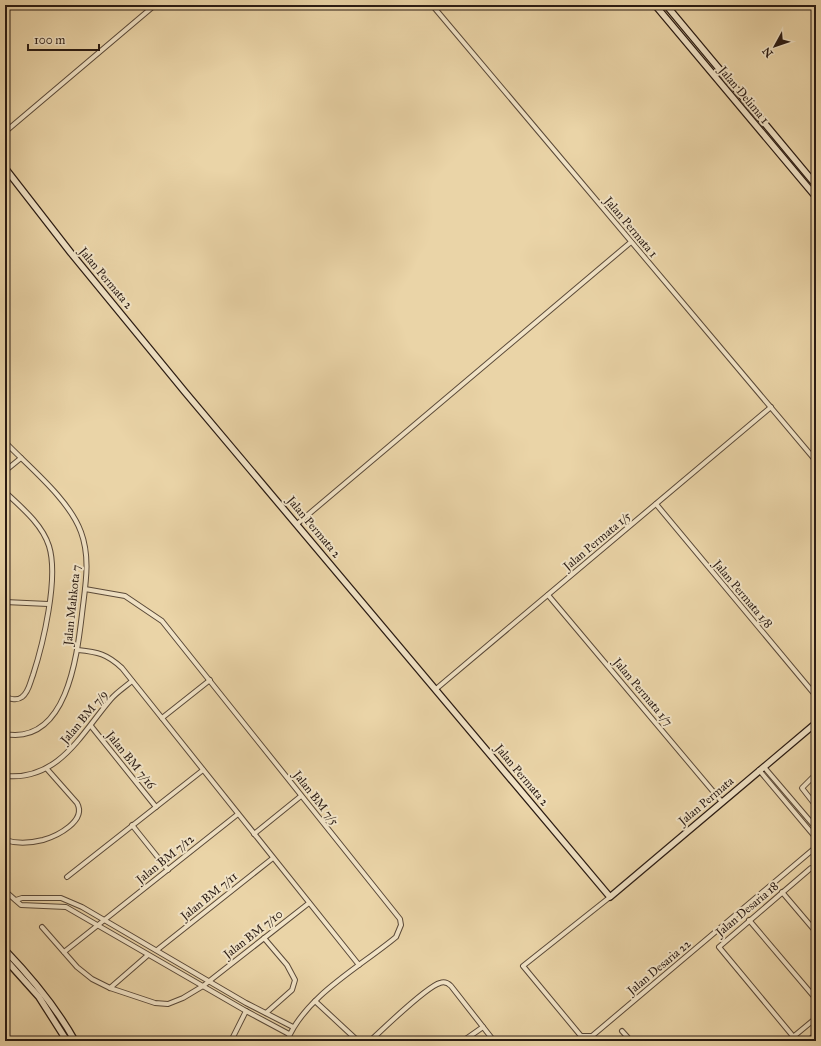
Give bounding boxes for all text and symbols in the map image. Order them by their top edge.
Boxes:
scale bar [28,26,99,52]
north arrow [755,26,795,66]
text: 100 m [34,33,65,47]
text: N [759,44,776,60]
street label: Jalan Delima 1 [714,62,772,127]
street label: Jalan Permata 1 [600,192,661,261]
street label: Jalan Permata 2 [74,243,136,312]
street label: Jalan Permata 2 [282,492,344,561]
street label: Jalan Permata 1/5 [559,508,635,575]
street label: Jalan Permata 1/8 [708,556,776,632]
street label: Jalan Mahkota 7 [61,564,84,648]
street label: Jalan Permata 1/7 [608,654,676,730]
street label: Jalan BM 7/9 [56,687,111,749]
street label: Jalan BM 7/16 [101,727,159,793]
street label: Jalan Permata 2 [490,740,552,809]
street label: Jalan BM 7/5 [288,767,342,829]
street label: Jalan Permata [674,773,738,830]
street label: Jalan BM 7/12 [132,831,197,889]
street label: Jalan BM 7/11 [176,869,241,925]
street label: Jalan Desaria 18 [711,879,782,941]
street label: Jalan BM 7/10 [219,907,286,963]
street label: Jalan Desaria 22 [623,936,694,1000]

